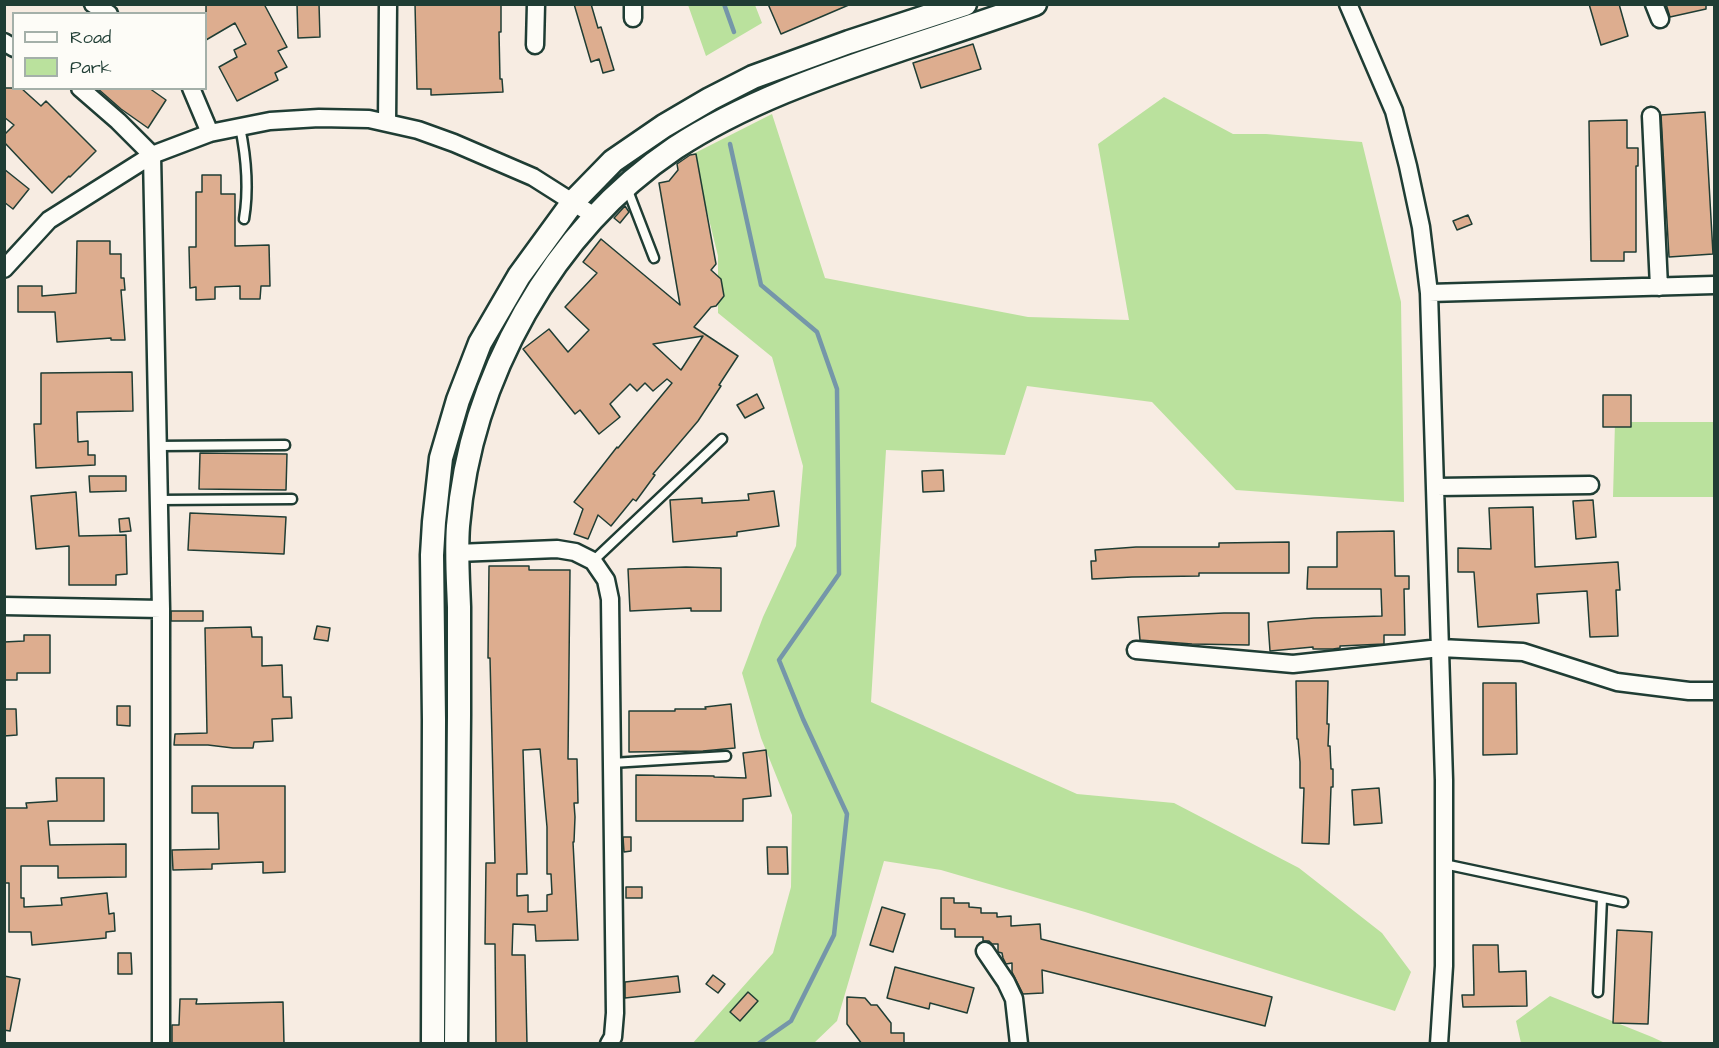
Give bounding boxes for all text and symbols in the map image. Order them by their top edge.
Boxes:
legend [12,12,207,90]
text: Road [70,25,111,50]
text: Park [70,55,112,80]

